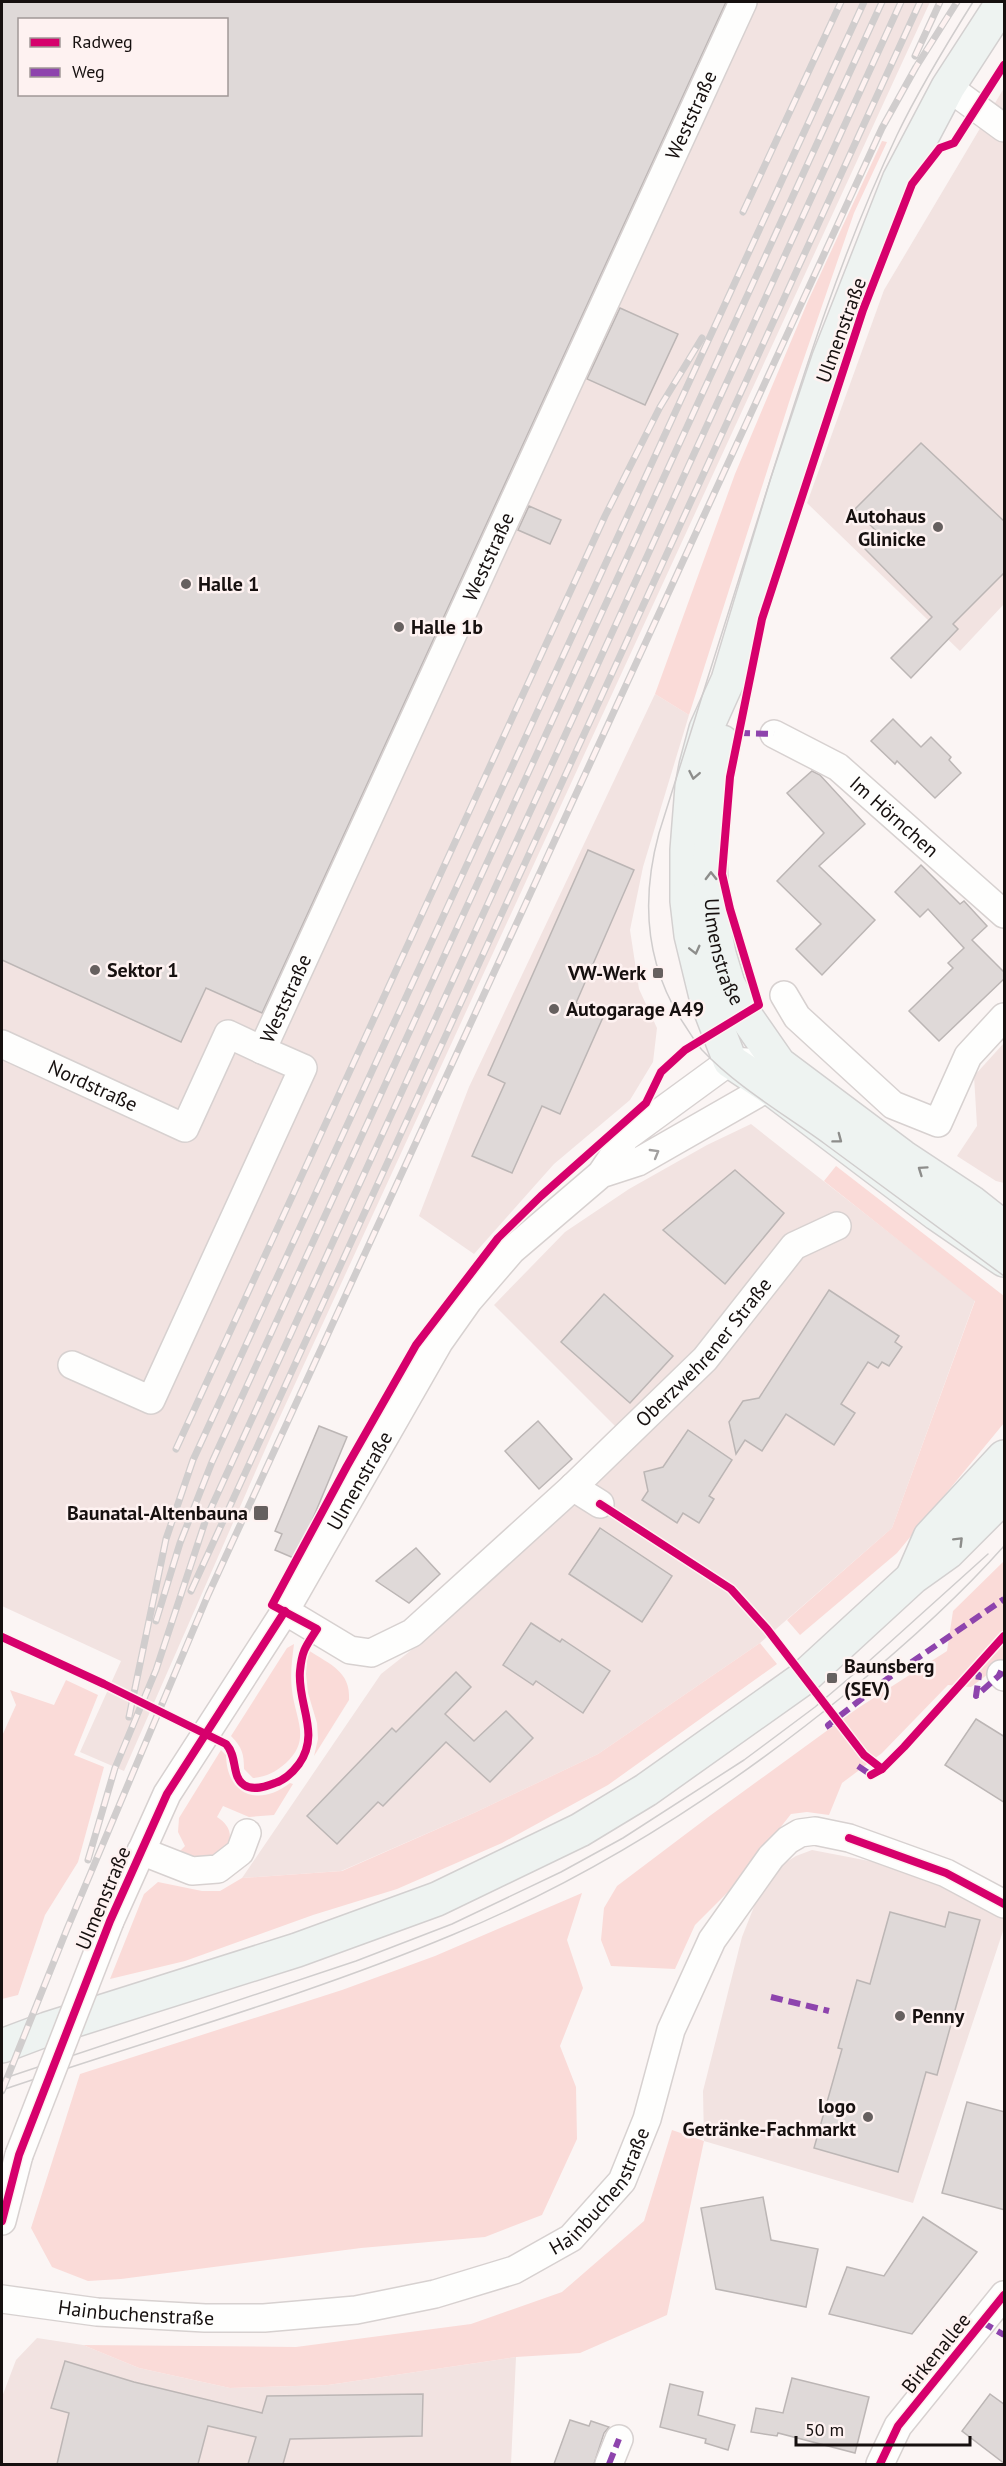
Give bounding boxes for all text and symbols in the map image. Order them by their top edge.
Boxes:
legend [18,18,228,96]
text: Radweg [72,30,133,53]
text: Weg [72,60,105,83]
street label: Weststraße [659,66,723,164]
street label: Ulmenstraße [810,274,872,386]
place label: Autohaus Glinicke [846,503,926,552]
street label: Weststraße [457,508,520,605]
marker: Autohaus Glinicke [931,520,945,534]
place label: Halle 1 [198,571,259,597]
marker: Halle 1 [179,577,193,591]
place label: Halle 1b [411,614,483,640]
marker: Halle 1b [392,620,406,634]
one-way arrow [688,769,701,779]
street label: Im Hörnchen [844,770,944,863]
one-way arrow [704,871,717,880]
street label: Ulmenstraße [699,897,750,1010]
one-way arrow [687,945,700,955]
street label: Weststraße [254,950,317,1047]
place label: Sektor 1 [107,957,179,983]
place label: VW-Werk [567,960,646,986]
marker: Sektor 1 [88,963,102,977]
marker: VW-Werk [651,966,665,980]
place label: Autogarage A49 [566,996,704,1022]
marker: Autogarage A49 [547,1002,561,1016]
street label: Nordstraße [44,1054,142,1118]
one-way arrow [832,1132,843,1143]
one-way arrow [649,1148,659,1160]
one-way arrow [918,1166,929,1177]
street label: Oberzwehrener Straße [630,1272,777,1432]
street label: Ulmenstraße [321,1426,398,1535]
place label: Baunatal-Altenbauna [67,1500,248,1526]
marker: Baunatal-Altenbauna [252,1504,270,1522]
one-way arrow [952,1537,963,1548]
place label: Baunsberg (SEV) [844,1653,934,1702]
marker: Baunsberg (SEV) [825,1671,839,1685]
street label: Ulmenstraße [70,1842,136,1954]
place label: Penny [912,2003,965,2029]
marker: Penny [893,2009,907,2023]
place label: logo Getränke-Fachmarkt [682,2093,856,2142]
marker: logo Getränke-Fachmarkt [861,2110,875,2124]
street label: Hainbuchenstraße [544,2123,655,2261]
street label: Hainbuchenstraße [57,2294,214,2331]
street label: Birkenallee [896,2308,976,2398]
scale bar [796,2409,970,2447]
text: 50 m [805,2418,844,2441]

